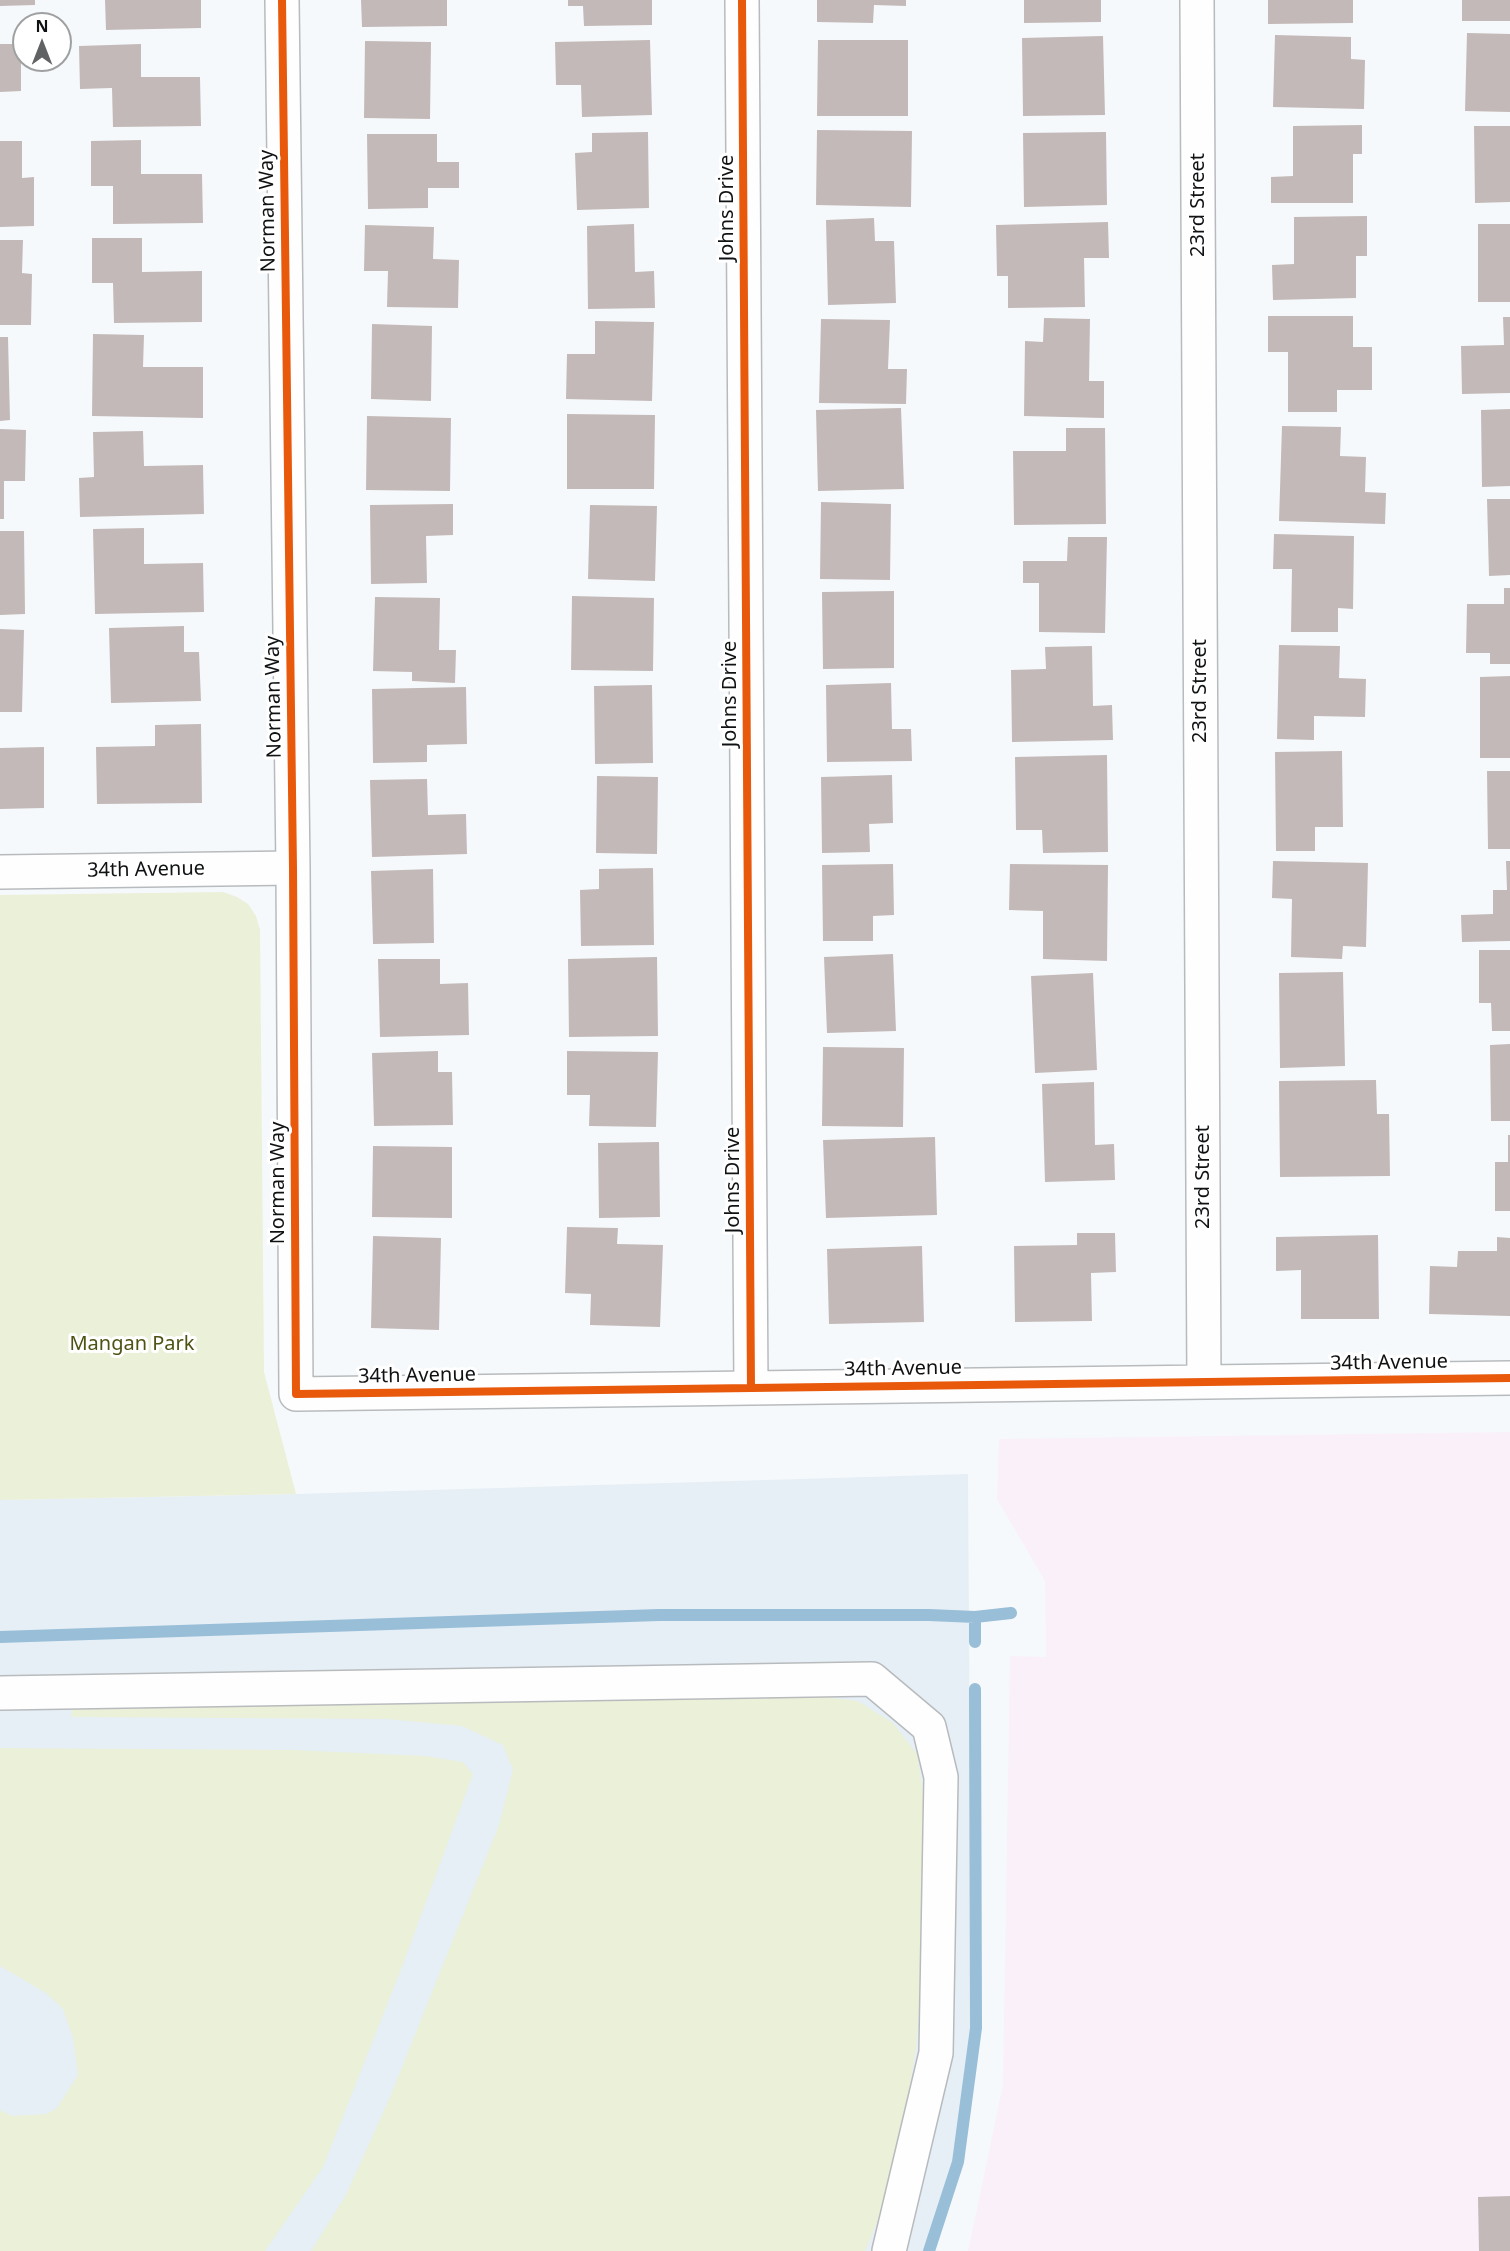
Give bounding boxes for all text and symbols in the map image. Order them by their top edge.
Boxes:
north arrow [12,12,72,72]
text: N [35,15,49,37]
street label: Norman Way [255,149,281,273]
street label: 23rd Street [1186,153,1210,257]
street label: Johns Drive [715,155,739,261]
street label: Norman Way [261,635,287,759]
street label: 23rd Street [1188,639,1212,743]
street label: Johns Drive [718,641,742,747]
street label: 34th Avenue [87,857,205,883]
street label: Norman Way [266,1122,290,1244]
street label: 23rd Street [1191,1125,1215,1229]
street label: Johns Drive [721,1127,745,1233]
park label: Mangan Park [69,1332,195,1356]
street label: 34th Avenue [1330,1350,1448,1376]
street label: 34th Avenue [844,1356,962,1382]
street label: 34th Avenue [358,1363,476,1389]

